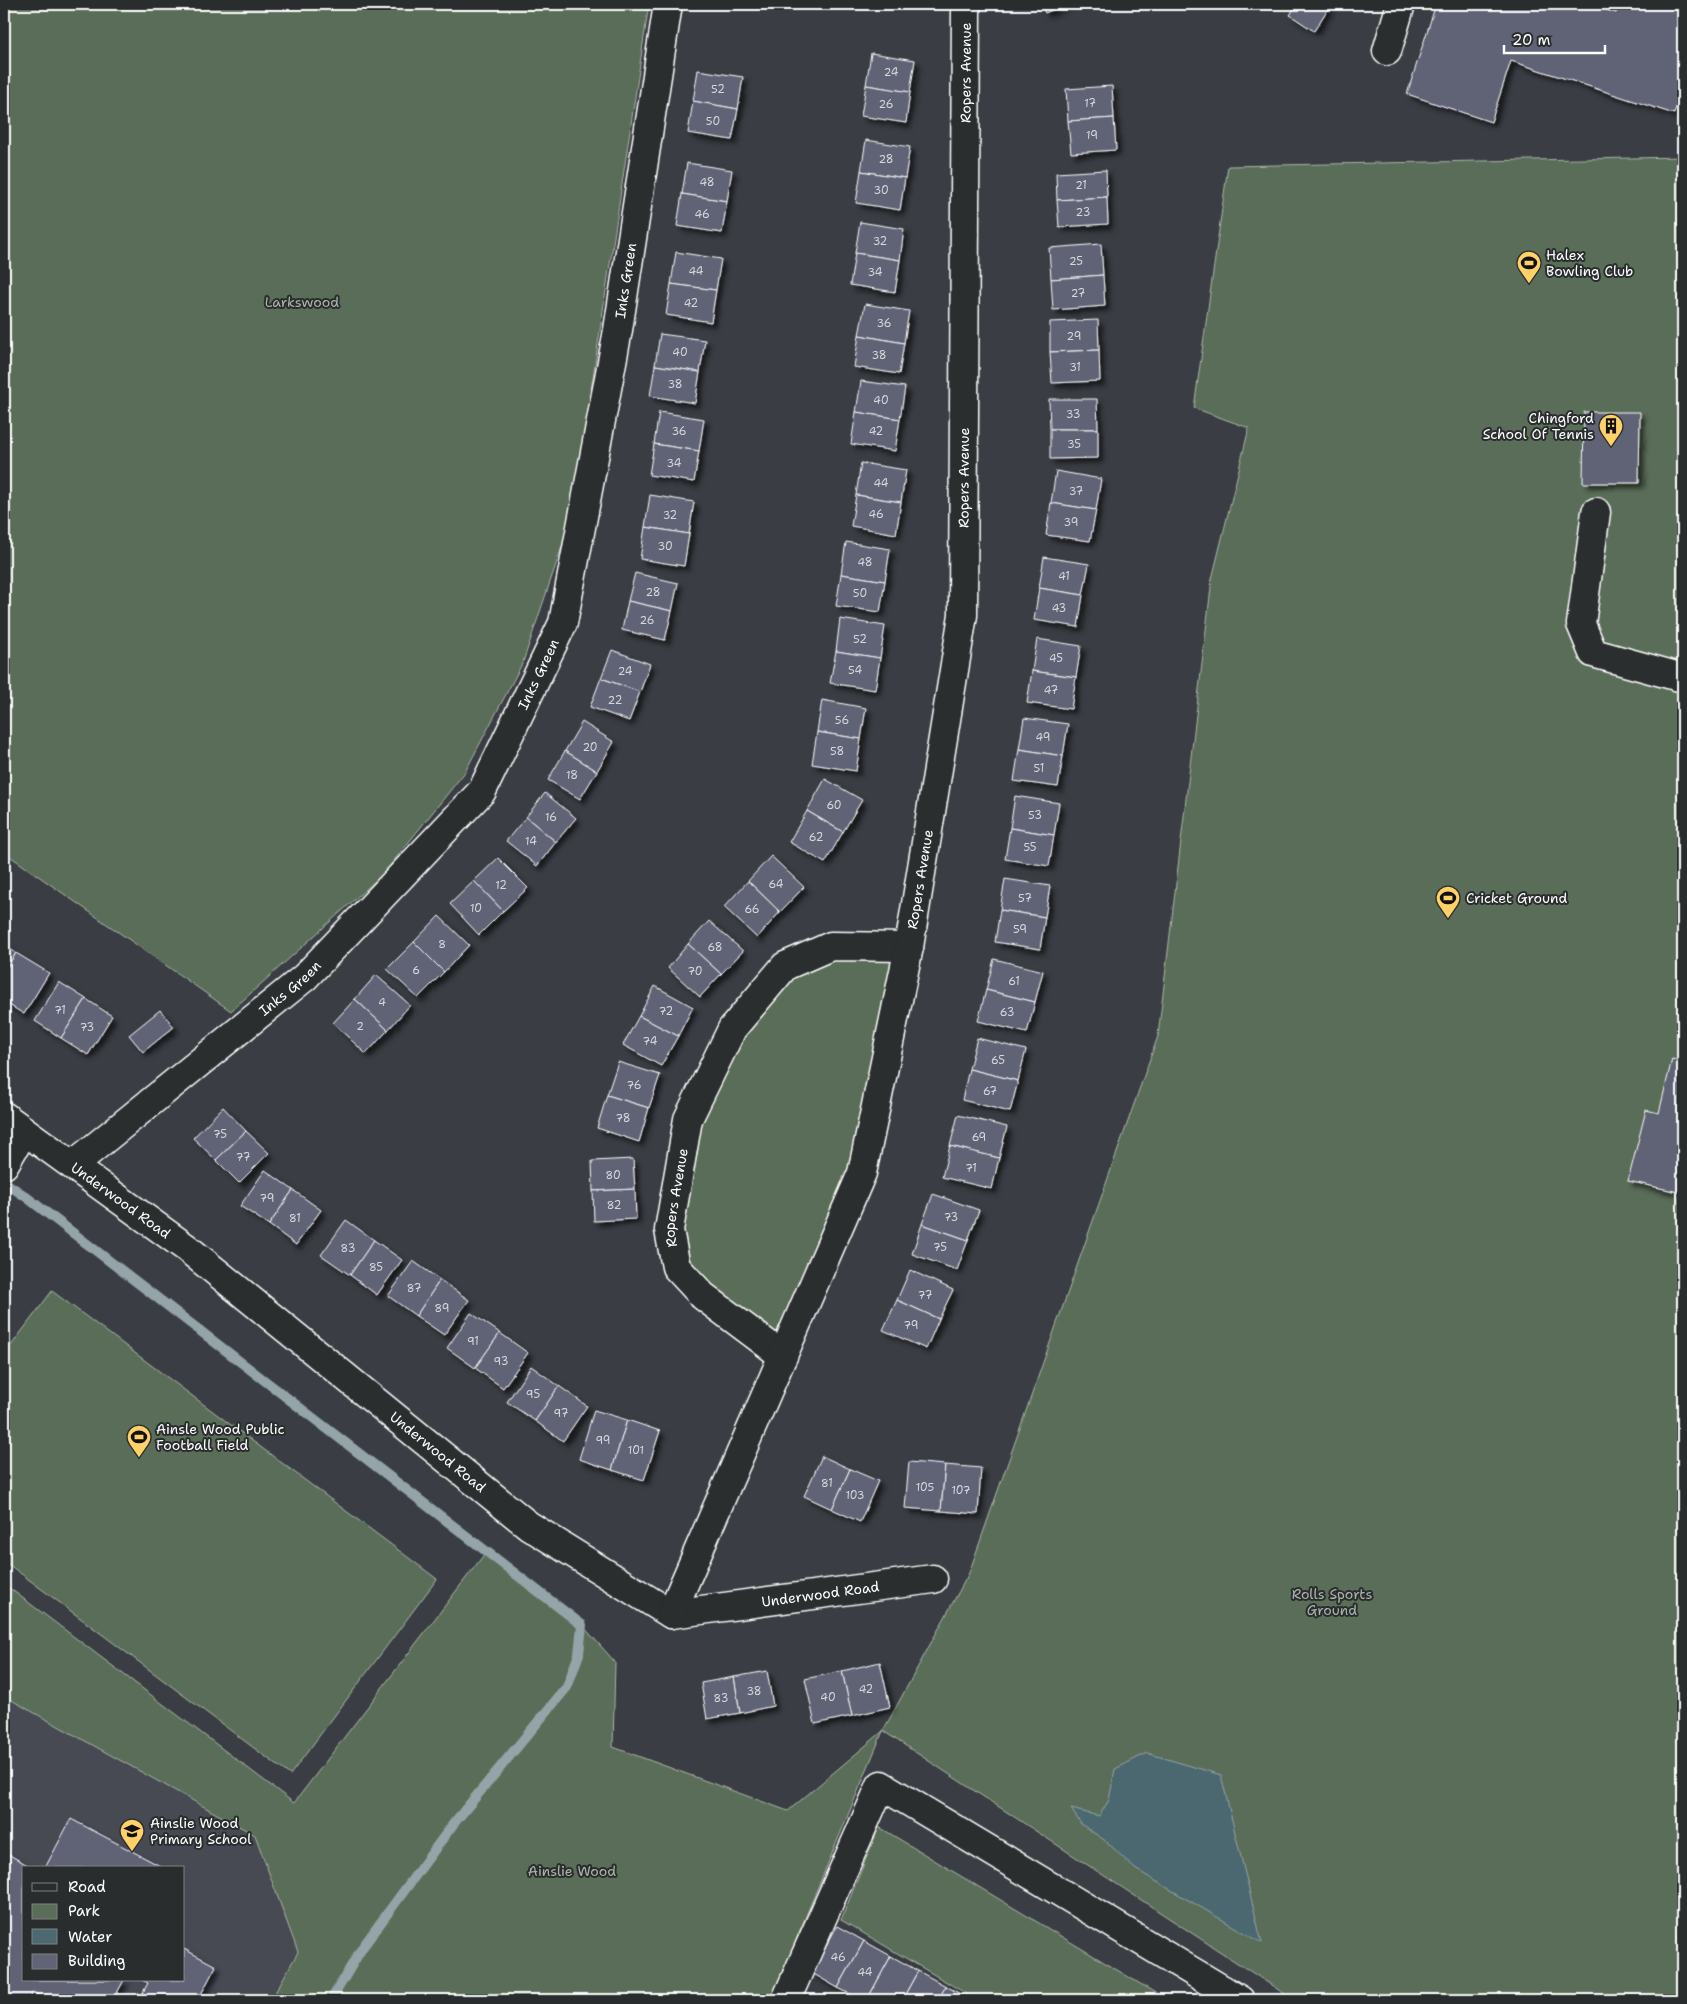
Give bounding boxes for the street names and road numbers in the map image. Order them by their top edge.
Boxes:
street label: Ropers Avenue [956,22,975,123]
street label: Inks Green [611,241,640,320]
street label: Ropers Avenue [954,427,973,528]
street label: Inks Green [514,636,563,712]
street label: Ropers Avenue [903,828,937,930]
street label: Inks Green [255,956,325,1020]
street label: Ropers Avenue [660,1147,692,1249]
street label: Underwood Road [67,1158,174,1242]
street label: Underwood Road [386,1408,490,1496]
street label: Underwood Road [760,1577,880,1611]

